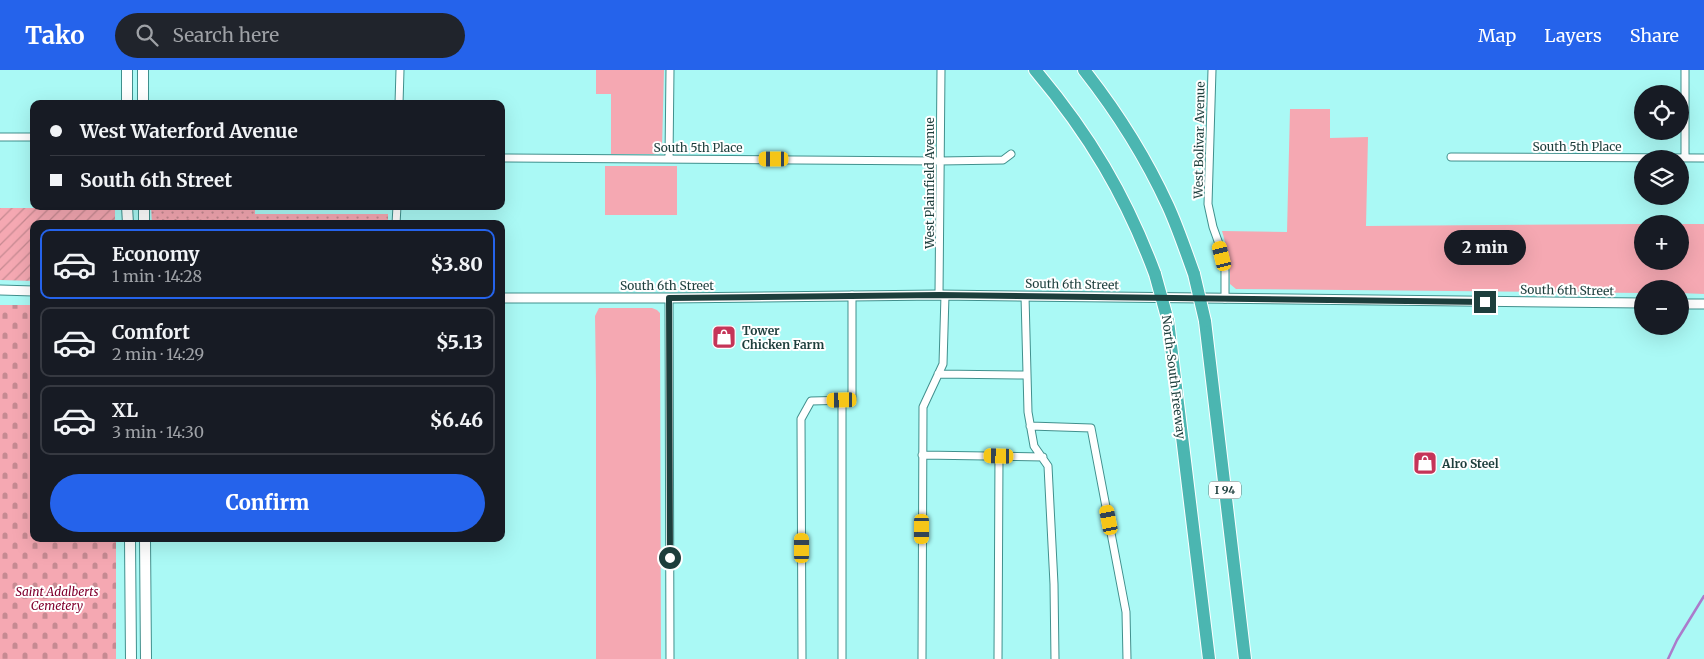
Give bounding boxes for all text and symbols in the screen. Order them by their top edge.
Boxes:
search box [115,13,465,58]
text: Tako [25,20,85,51]
icon: search [133,21,161,49]
text: Search here [173,23,279,47]
text: Map [1478,24,1516,47]
text: Layers [1544,24,1602,47]
text: Share [1630,24,1679,47]
street label: West Bolivar Avenue [1190,81,1208,200]
map controls [1634,85,1689,335]
button: locate [1634,85,1689,140]
street label: West Plainfield Avenue [922,117,937,250]
text: West Waterford Avenue [80,119,298,143]
street label: South 5th Place [1532,139,1622,154]
street label: South 5th Place [653,140,743,155]
button: layers [1634,150,1689,205]
car [759,152,789,167]
text: South 6th Street [80,168,232,192]
button: + [1634,215,1689,270]
callout: 2 min [1444,230,1526,264]
text: 2 min [1462,237,1508,257]
car [1211,240,1232,272]
icon: car [52,242,97,287]
text: Economy [112,242,200,266]
text: $3.80 [430,252,483,276]
text: 1 min · 14:28 [112,266,202,286]
street label: South 6th Street [1025,276,1119,292]
street label: South 6th Street [620,278,714,293]
button: − [1634,280,1689,335]
street label: South 6th Street [1520,282,1614,298]
route end [1474,291,1496,313]
street label: North-South Freeway [1159,314,1189,440]
icon: car [52,320,97,365]
text: Comfort [112,320,190,344]
place label: Tower Chicken Farm [742,323,824,352]
shop icon: Tower Chicken Farm [711,324,737,350]
text: $5.13 [436,330,483,354]
text: 2 min · 14:29 [112,344,204,364]
car [826,392,857,408]
icon: car [52,398,97,443]
text: XL [112,398,138,422]
text: $6.46 [430,408,483,432]
text: 3 min · 14:30 [112,422,204,442]
car [983,448,1014,464]
shop icon: Alro Steel [1412,450,1438,476]
place label: Alro Steel [1441,456,1499,471]
button: Confirm [50,474,485,532]
road number: I 94 [1209,482,1241,498]
car [1098,504,1119,536]
car [914,514,929,544]
car [794,533,809,563]
route start [659,547,681,569]
park label: Saint Adalberts Cemetery [15,584,99,613]

